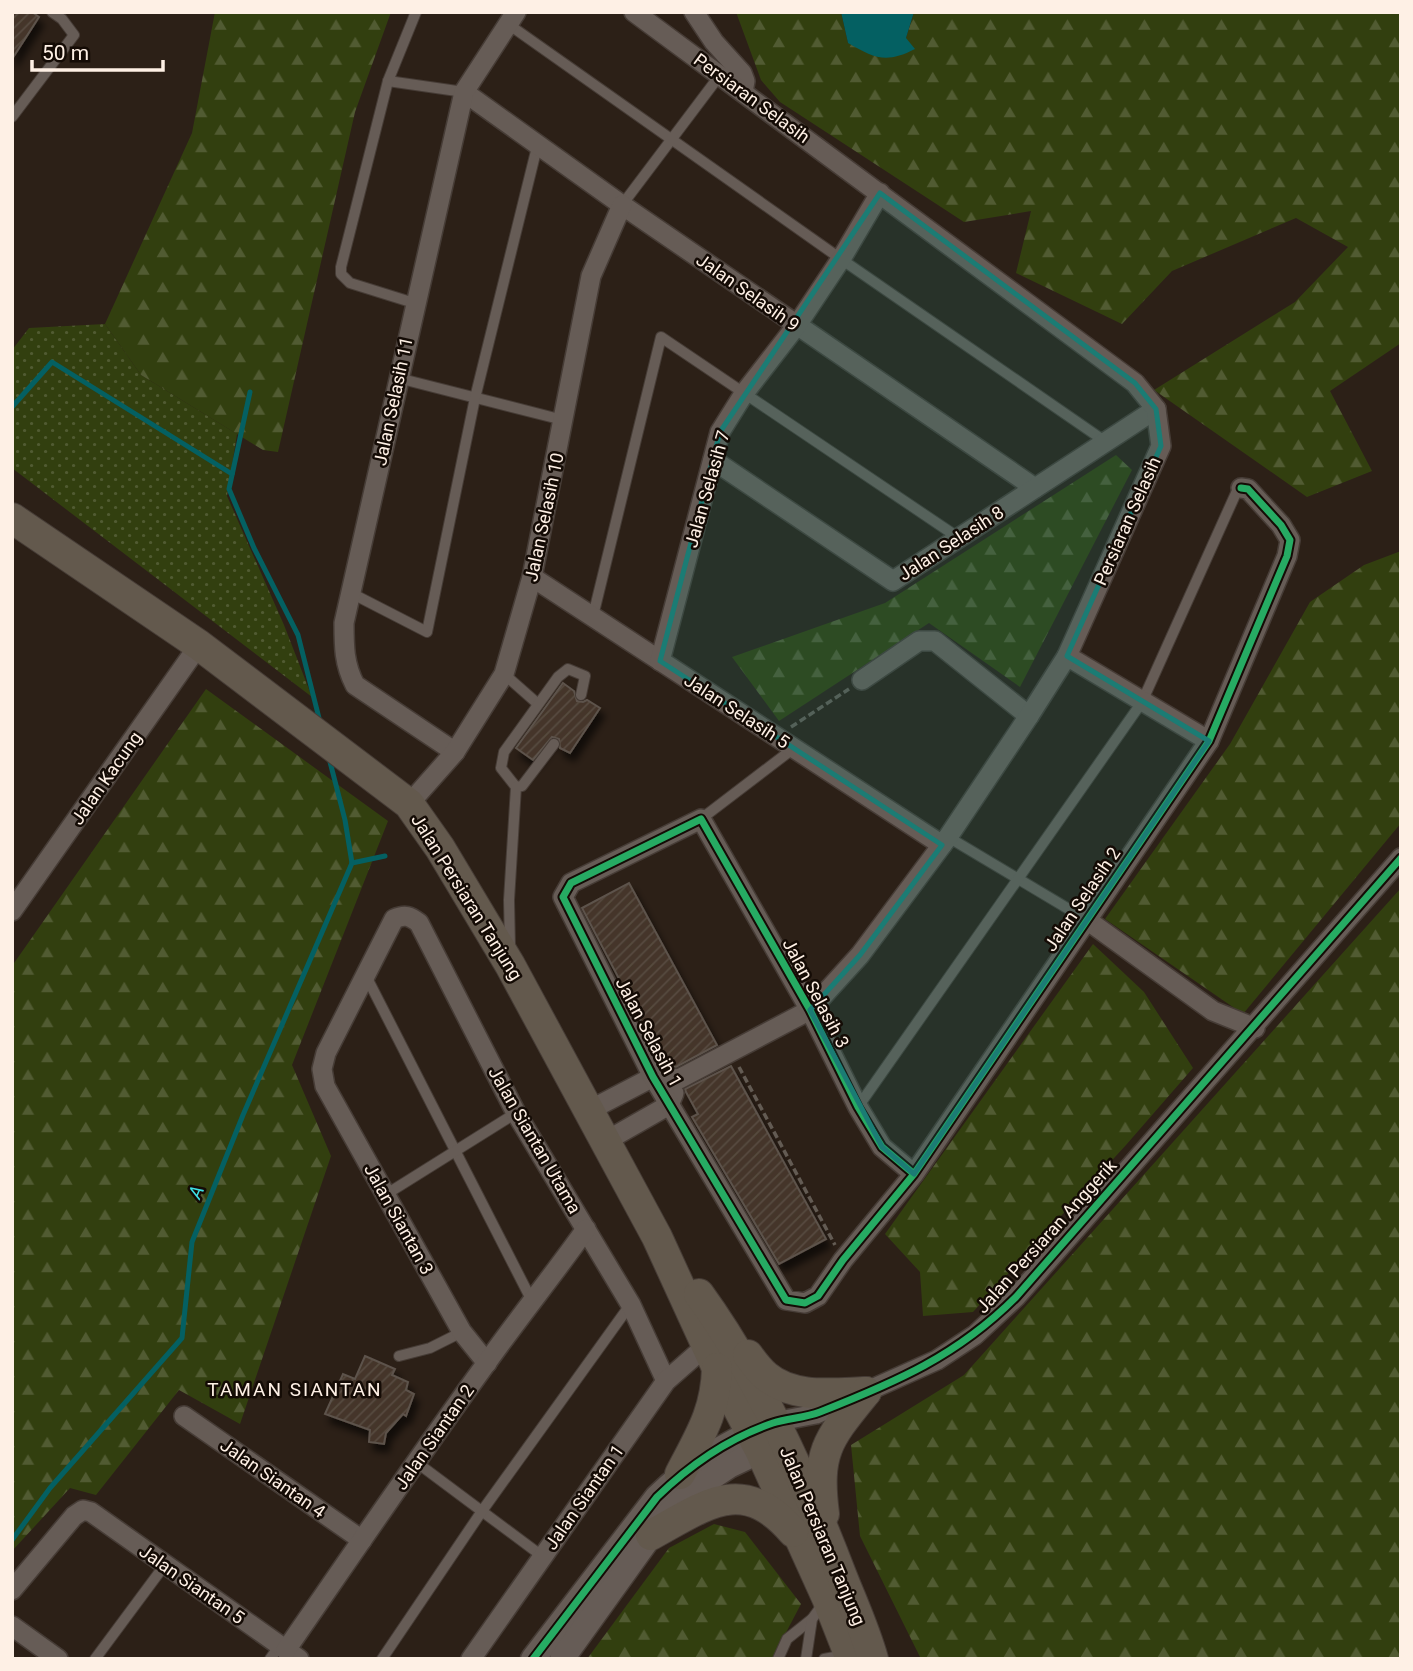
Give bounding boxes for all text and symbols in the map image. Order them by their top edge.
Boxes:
scale bar [32,28,163,72]
text: 50 m [42,41,89,65]
street label: Persiaran Selasih [690,49,814,147]
street label: Jalan Selasih 9 [692,249,804,335]
street label: Jalan Selasih 11 [369,335,417,467]
street label: Jalan Selasih 7 [680,428,734,550]
street label: Jalan Selasih 10 [520,451,568,583]
street label: Persiaran Selasih [1089,454,1165,588]
street label: Jalan Selasih 8 [895,501,1007,585]
street label: Jalan Selasih 5 [681,669,793,753]
street label: Jalan Kacung [66,727,146,829]
street label: Jalan Persiaran Tanjung [407,810,527,984]
street label: Jalan Selasih 2 [1040,843,1124,955]
street label: Jalan Selasih 3 [778,935,854,1051]
street label: Jalan Selasih 1 [611,974,687,1090]
street label: Jalan Siantan Utama [484,1063,586,1217]
street label: Jalan Persiaran Anggerik [971,1154,1121,1317]
street label: Jalan Siantan 3 [360,1160,438,1278]
water label: A [183,1182,209,1203]
district label: TAMAN SIANTAN [207,1378,383,1401]
street label: Jalan Siantan 2 [390,1380,478,1494]
street label: Jalan Siantan 4 [216,1434,330,1522]
street label: Jalan Siantan 1 [540,1440,628,1554]
street label: Jalan Persiaran Tanjung [776,1444,870,1628]
street label: Jalan Siantan 5 [135,1540,249,1628]

